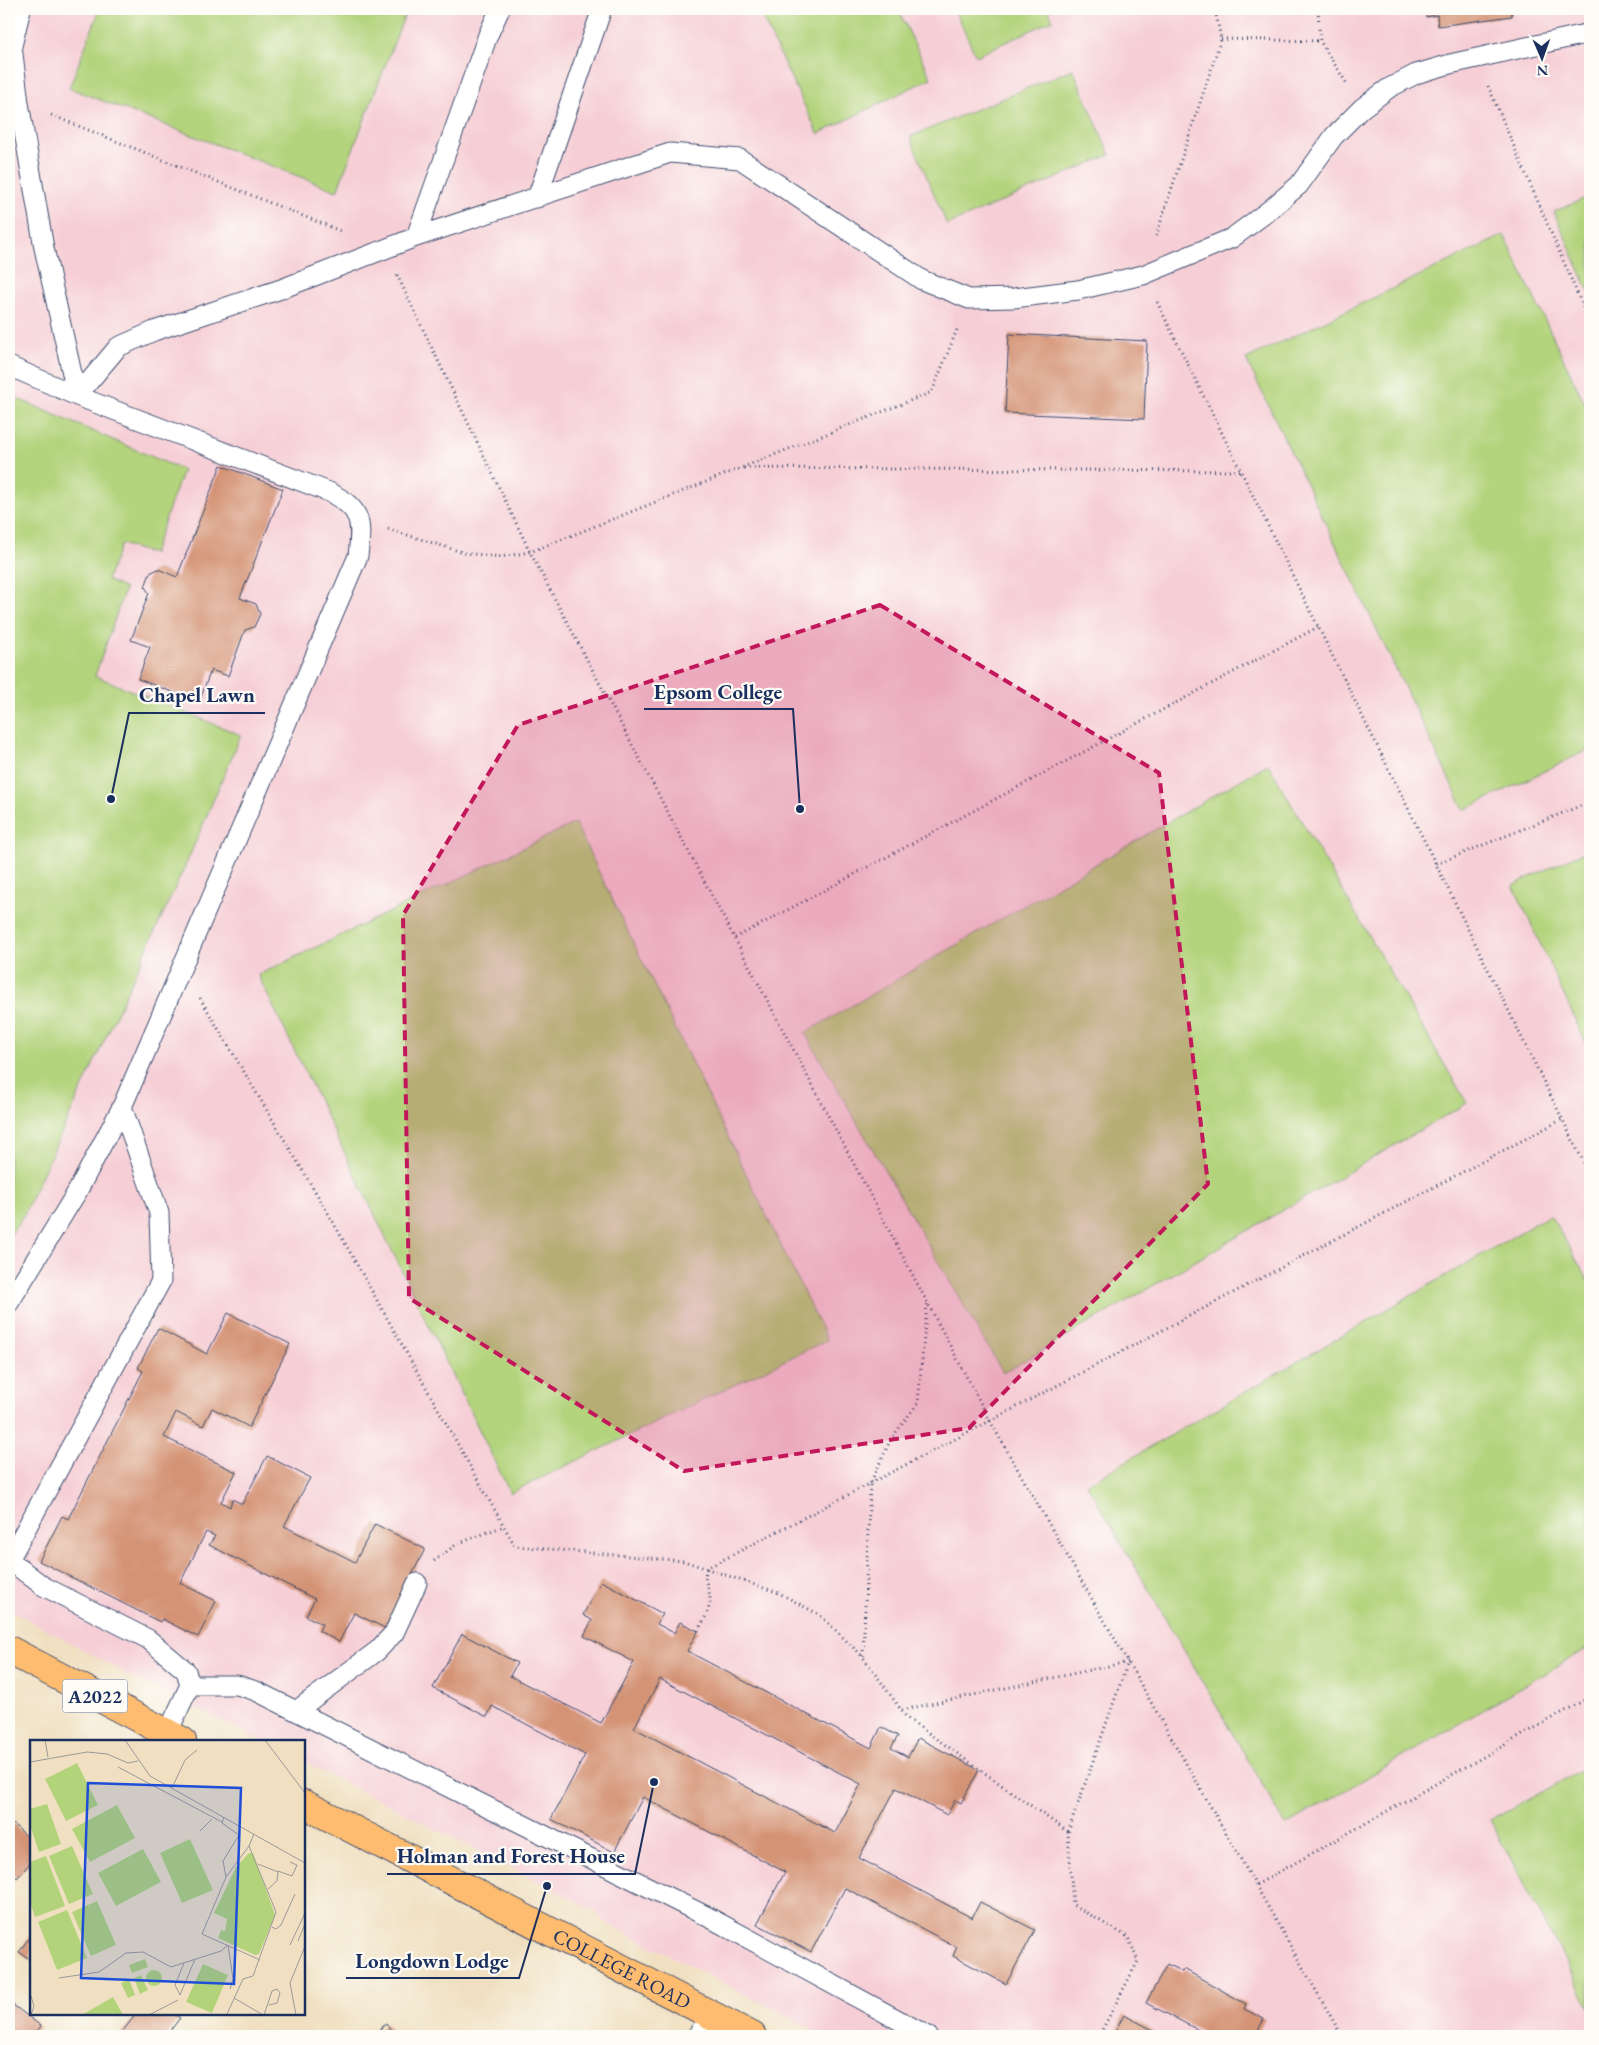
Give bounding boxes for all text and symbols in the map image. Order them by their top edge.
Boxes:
north arrow [1516,32,1566,82]
text: N [1536,62,1548,80]
callout: Epsom College [644,673,793,709]
callout: Chapel Lawn [129,677,265,713]
text: Epsom College [654,678,782,705]
text: Chapel Lawn [139,681,255,708]
road number: A2022 [62,1680,128,1712]
inset map [30,1740,305,2015]
callout: Holman and Forest House [387,1838,635,1874]
text: Holman and Forest House [397,1842,625,1869]
street label: COLLEGE ROAD [548,1922,695,2015]
callout: Longdown Lodge [346,1942,519,1978]
text: Longdown Lodge [355,1947,509,1974]

